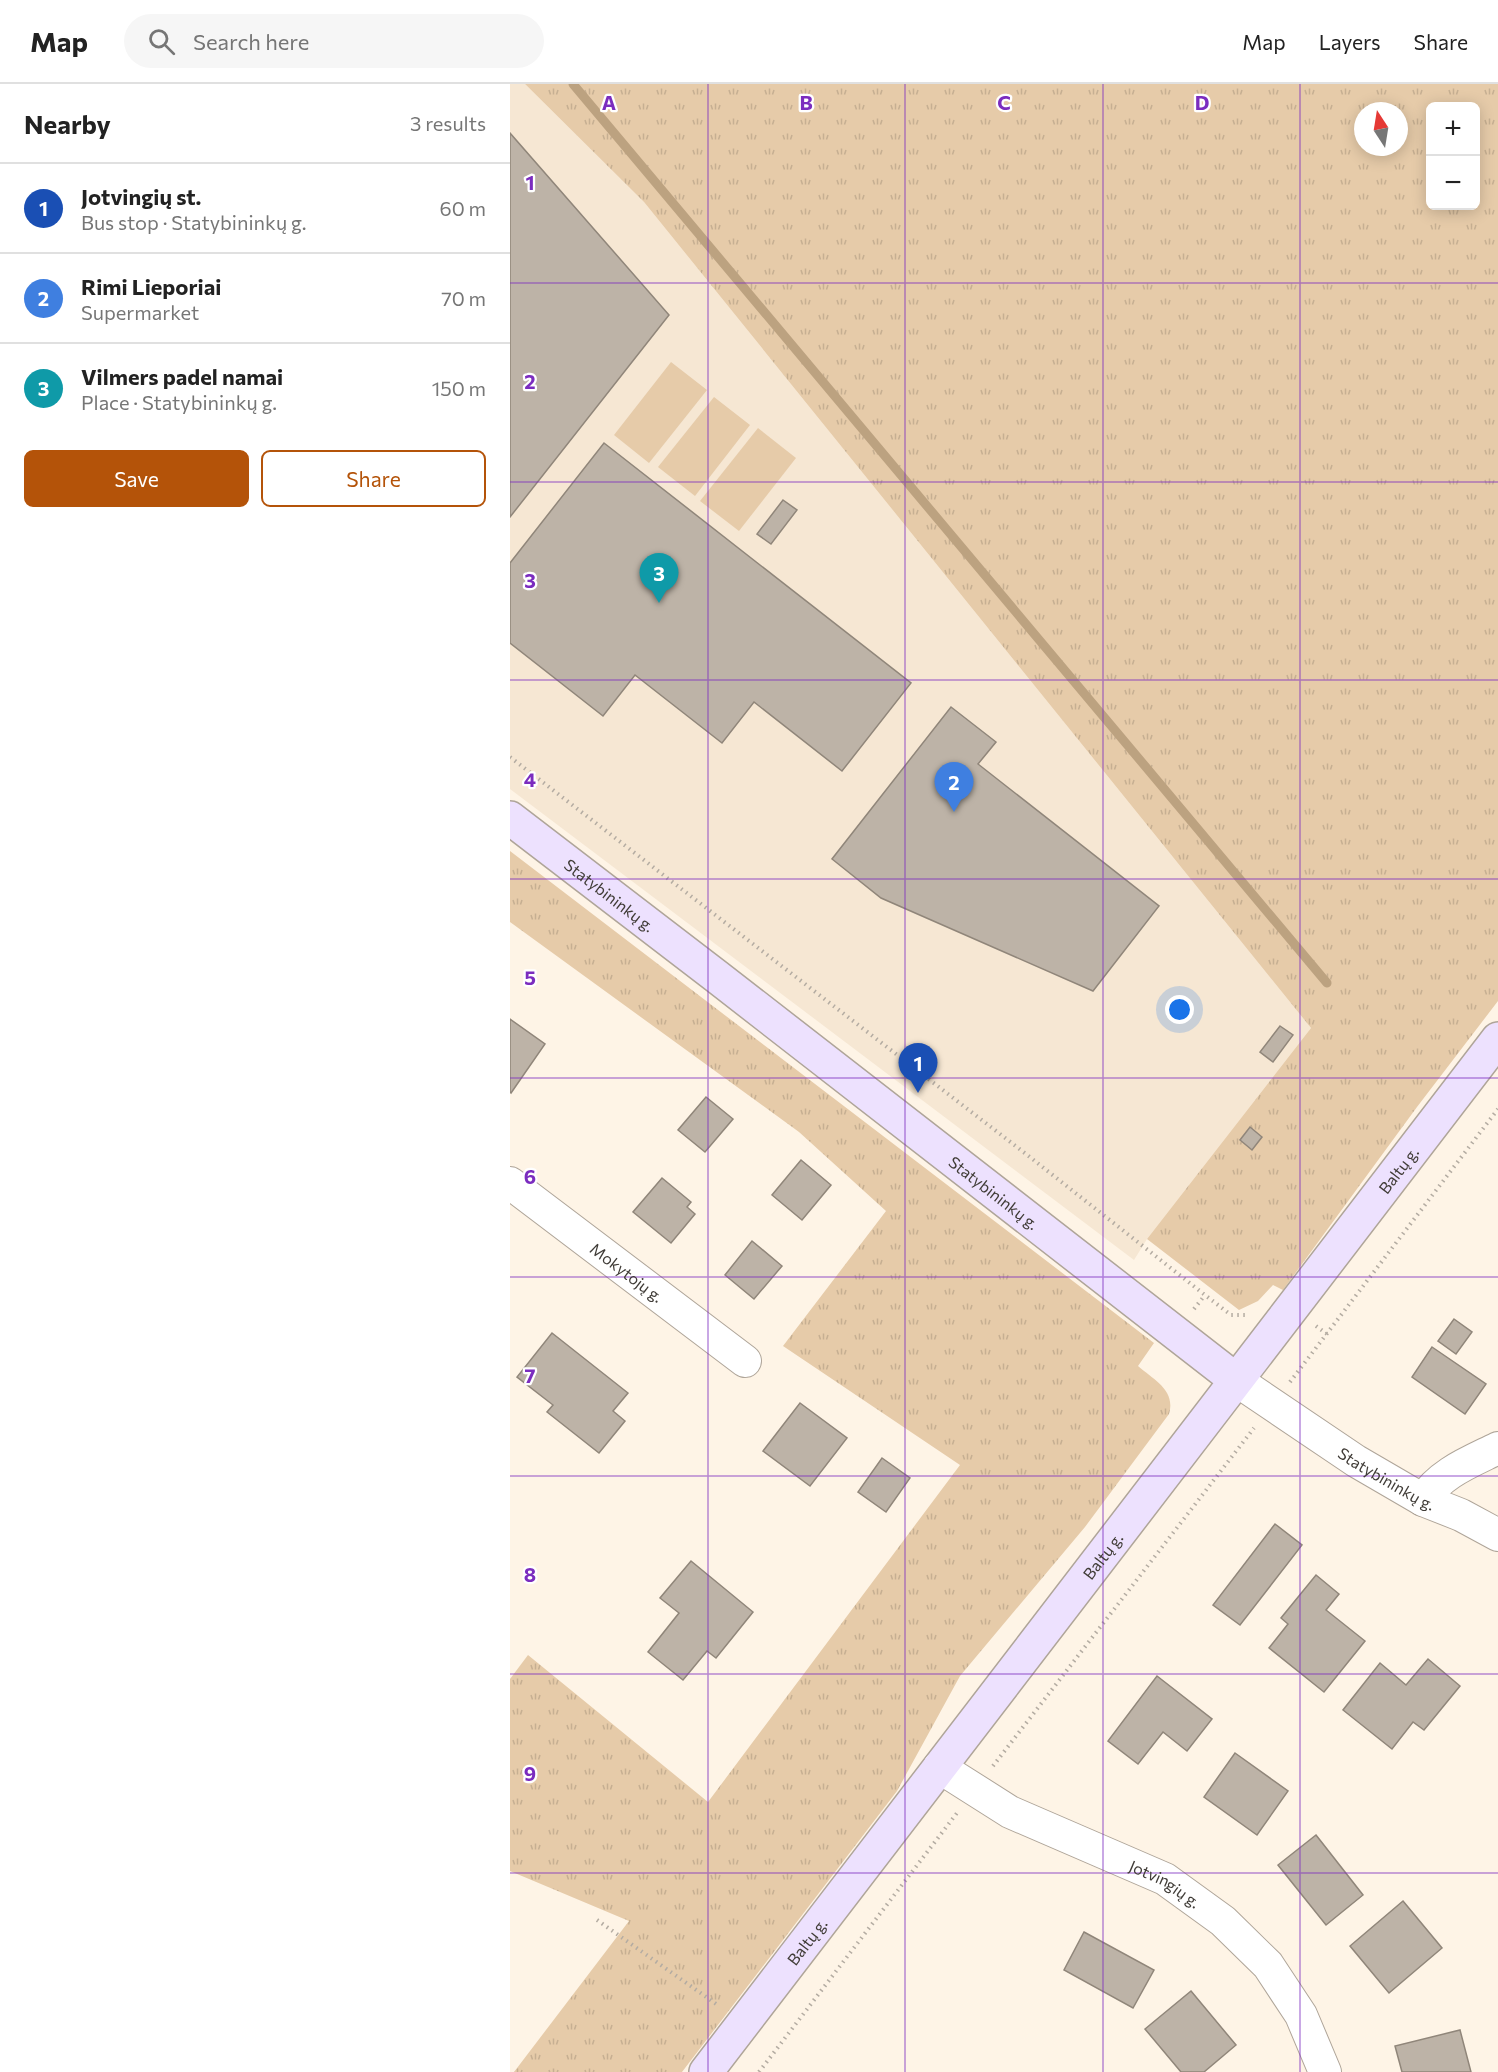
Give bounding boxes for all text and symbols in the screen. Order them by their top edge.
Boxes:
search box [124,14,544,68]
text: Map [30,24,88,58]
icon: search [145,25,178,58]
text: Search here [193,28,309,55]
text: Map [1242,29,1286,54]
text: Layers [1319,29,1381,54]
text: Share [1414,29,1468,54]
text: A [602,90,616,114]
text: B [799,90,813,114]
text: C [997,90,1011,114]
text: D [1195,90,1209,114]
north arrow [1354,102,1408,156]
map controls [1426,102,1480,210]
button: + [1426,102,1480,156]
text: Nearby [24,108,111,139]
text: 3 results [410,111,486,135]
button: − [1426,156,1480,210]
text: 1 [525,170,535,194]
text: Jotvingių st. [81,183,201,210]
text: 1 [39,196,48,220]
text: 60 m [440,196,486,220]
text: Bus stop · Statybininkų g. [81,210,306,234]
text: Rimi Lieporiai [81,273,221,300]
text: 2 [38,286,49,310]
text: 70 m [441,286,486,310]
text: Supermarket [81,300,199,324]
text: Vilmers padel namai [81,363,283,390]
text: 2 [524,369,536,393]
text: 3 [38,376,49,400]
text: 150 m [432,376,486,400]
text: Place · Statybininkų g. [81,390,277,414]
button: Save [24,450,249,507]
button: Share [261,450,486,507]
pin: 3 [640,554,678,603]
text: 3 [524,568,536,592]
pin: 2 [934,762,974,812]
text: 4 [524,767,536,791]
street label: Statybininkų g. [561,854,659,935]
text: 5 [524,965,536,989]
your location [1165,995,1194,1024]
pin: 1 [898,1044,938,1093]
street label: Baltų g. [1374,1143,1422,1197]
street label: Statybininkų g. [946,1151,1043,1233]
text: 6 [524,1164,536,1188]
street label: Mokytojų g. [587,1238,667,1305]
text: 7 [525,1363,536,1387]
street label: Statybininkų g. [1335,1443,1437,1513]
street label: Baltų g. [1078,1528,1126,1583]
text: 8 [524,1562,536,1586]
text: 9 [524,1761,536,1785]
street label: Jotvingių g. [1127,1855,1204,1911]
street label: Baltų g. [782,1914,830,1968]

